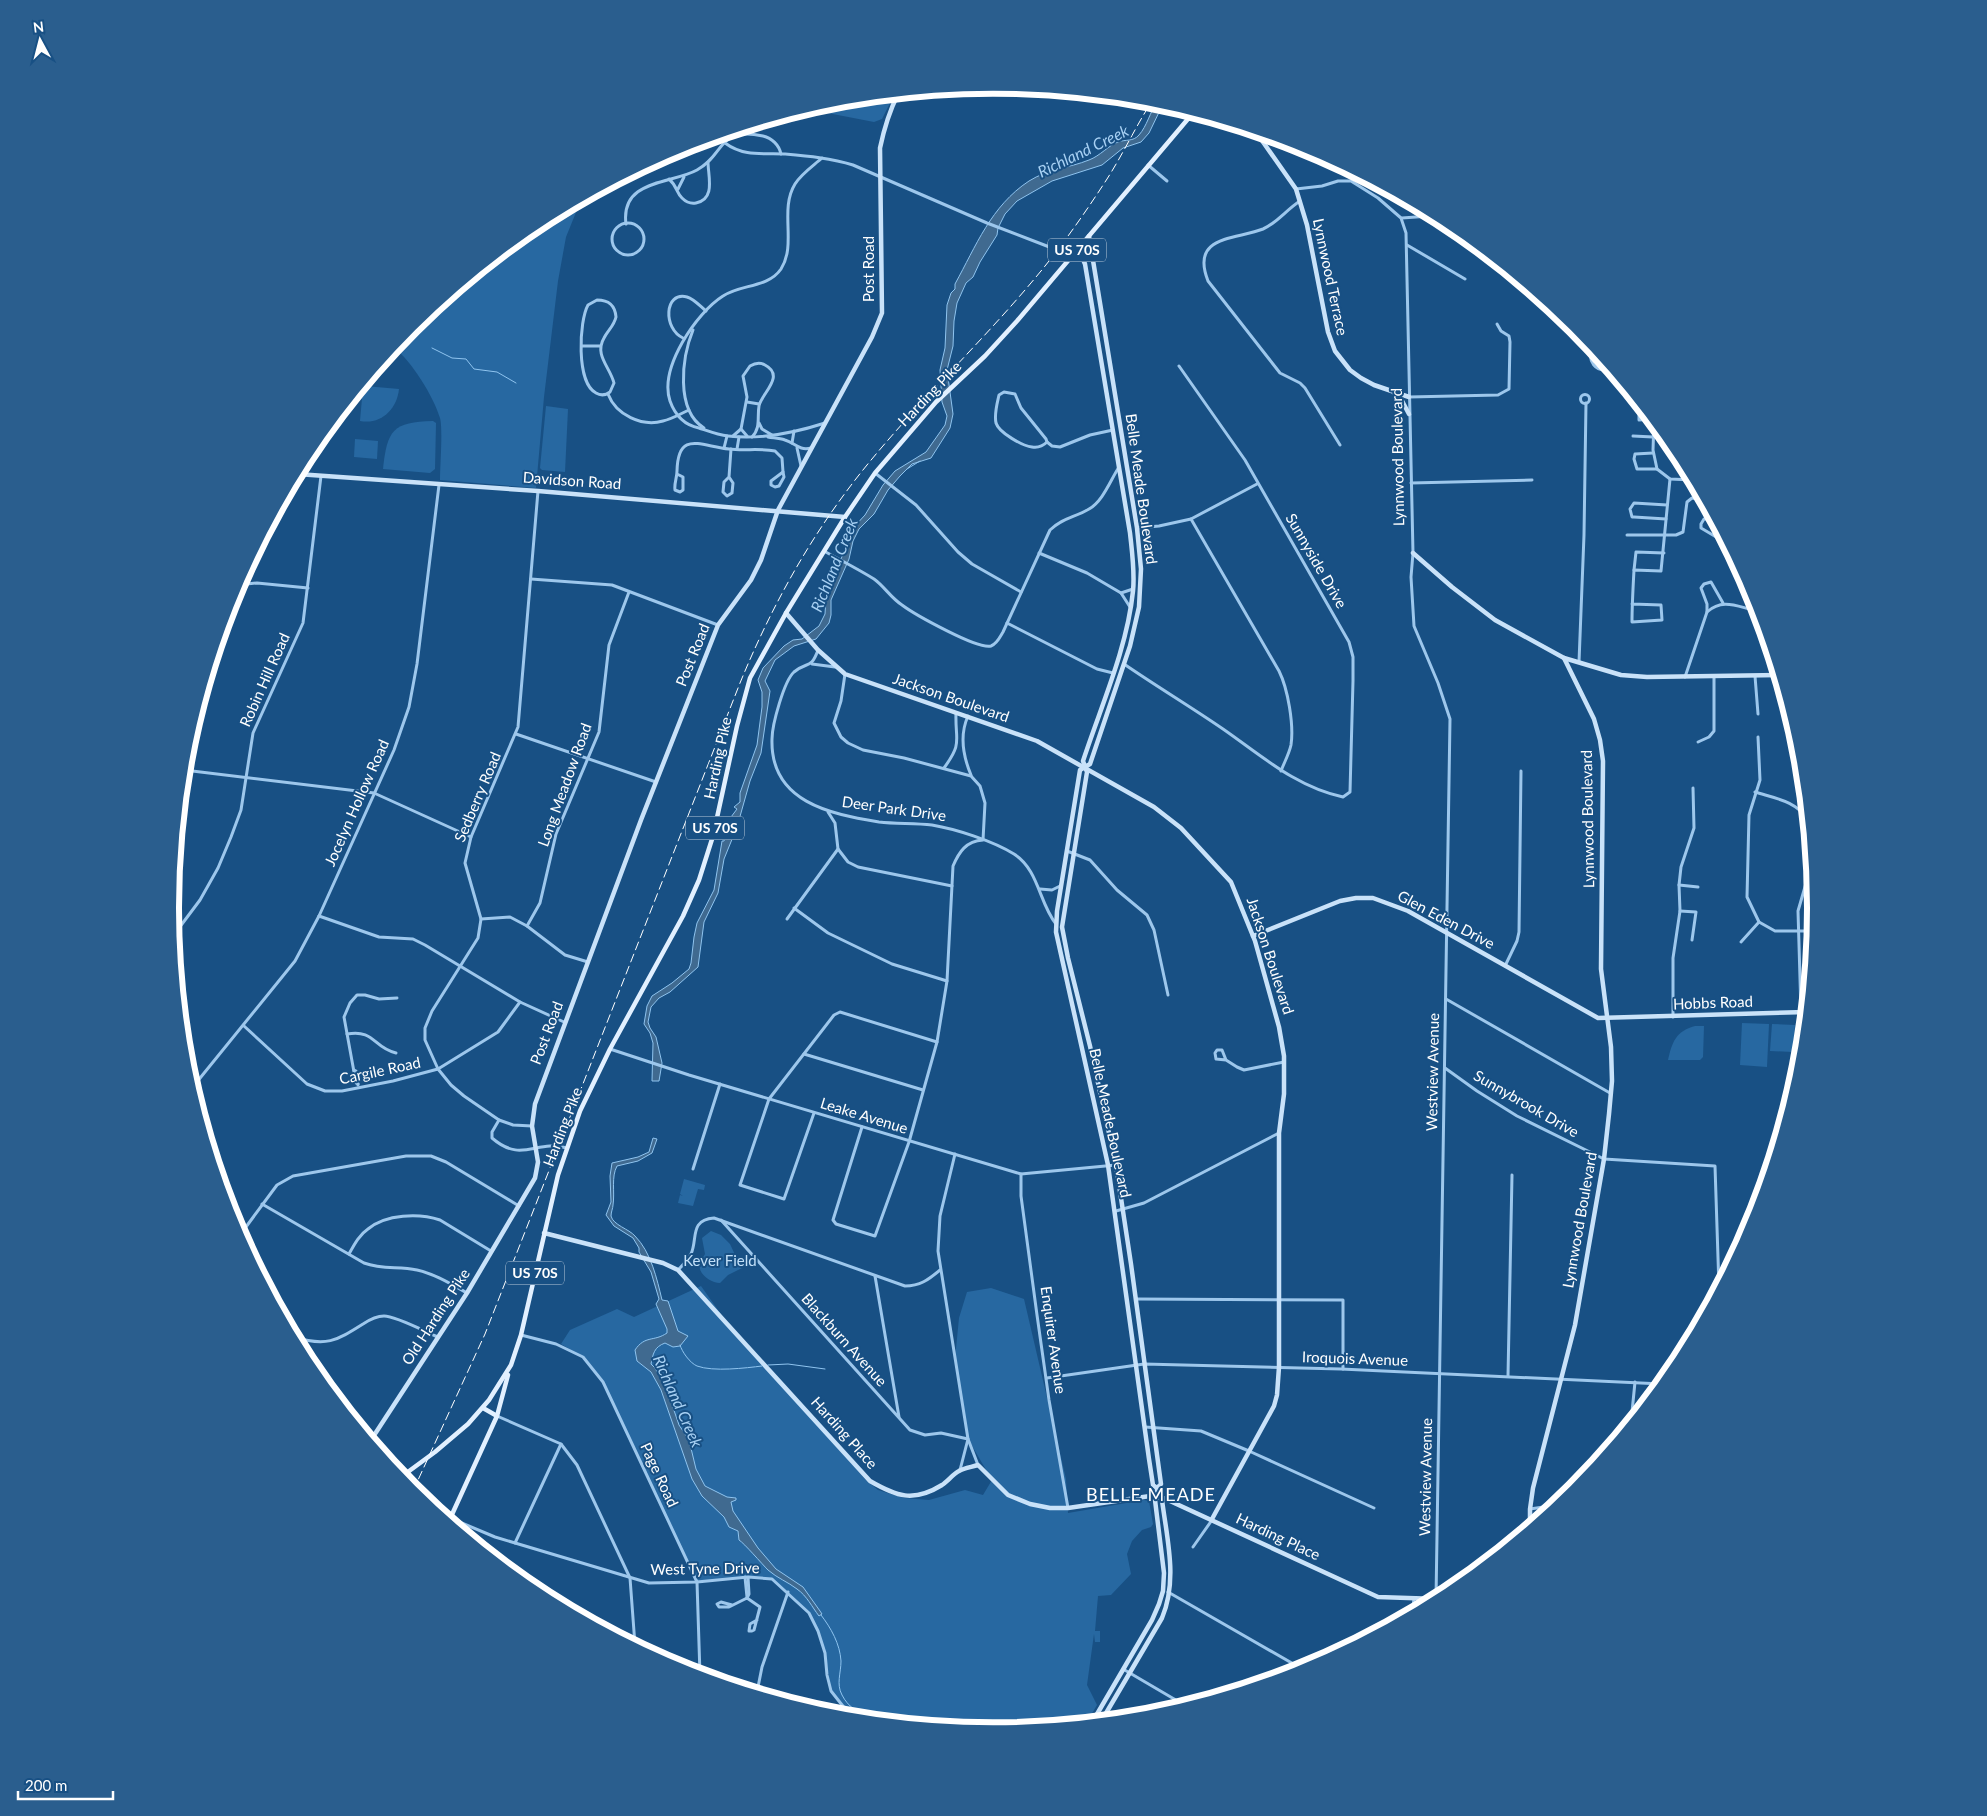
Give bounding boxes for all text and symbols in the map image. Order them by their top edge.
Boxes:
north arrow [15,15,65,65]
text: N [32,18,45,36]
water label: Richland Creek [1034,120,1132,181]
street label: Lynnwood Terrace [1310,217,1352,337]
street label: Post Road [859,236,877,302]
road number: US 70S [1048,238,1106,262]
street label: Harding Pike [894,357,965,430]
street label: Lynnwood Boulevard [1387,388,1407,526]
street label: Belle Meade Boulevard [1123,412,1161,565]
street label: Davidson Road [522,468,622,492]
street label: Sunnyside Drive [1282,510,1351,611]
water label: Richland Creek [806,515,861,614]
street label: Post Road [671,621,713,689]
street label: Robin Hill Road [235,630,293,729]
street label: Jackson Boulevard [891,669,1012,725]
street label: Harding Pike [700,715,735,801]
street label: Long Meadow Road [533,720,595,849]
street label: Jocelyn Hollow Road [320,736,392,869]
street label: Sedberry Road [450,749,504,844]
street label: Lynnwood Boulevard [1577,750,1597,888]
street label: Deer Park Drive [841,792,947,824]
road number: US 70S [686,816,744,840]
street label: Glen Eden Drive [1395,886,1498,952]
street label: Jackson Boulevard [1244,895,1298,1016]
street label: Hobbs Road [1673,992,1753,1012]
street label: Post Road [526,999,566,1067]
street label: Westview Avenue [1422,1013,1442,1131]
street label: Belle Meade Boulevard [1086,1047,1136,1199]
street label: Cargile Road [337,1053,422,1087]
street label: Sunnybrook Drive [1471,1066,1582,1141]
street label: Harding Pike [539,1084,585,1169]
street label: Leake Avenue [818,1093,910,1137]
street label: Lynnwood Boulevard [1558,1150,1600,1289]
park label: Kever Field [683,1251,757,1269]
road number: US 70S [506,1262,564,1284]
street label: Old Harding Pike [397,1265,473,1368]
street label: Enquirer Avenue [1038,1285,1070,1395]
street label: Blackburn Avenue [798,1289,891,1390]
street label: Iroquois Avenue [1302,1347,1408,1369]
water label: Richland Creek [650,1352,707,1450]
street label: Harding Place [808,1393,882,1472]
street label: Westview Avenue [1415,1418,1435,1536]
street label: Page Road [637,1440,683,1510]
district label: BELLE MEADE [1086,1483,1216,1505]
street label: Harding Place [1233,1509,1323,1563]
street label: West Tyne Drive [650,1558,760,1578]
scale bar [18,1768,112,1800]
text: 200 m [25,1776,67,1794]

